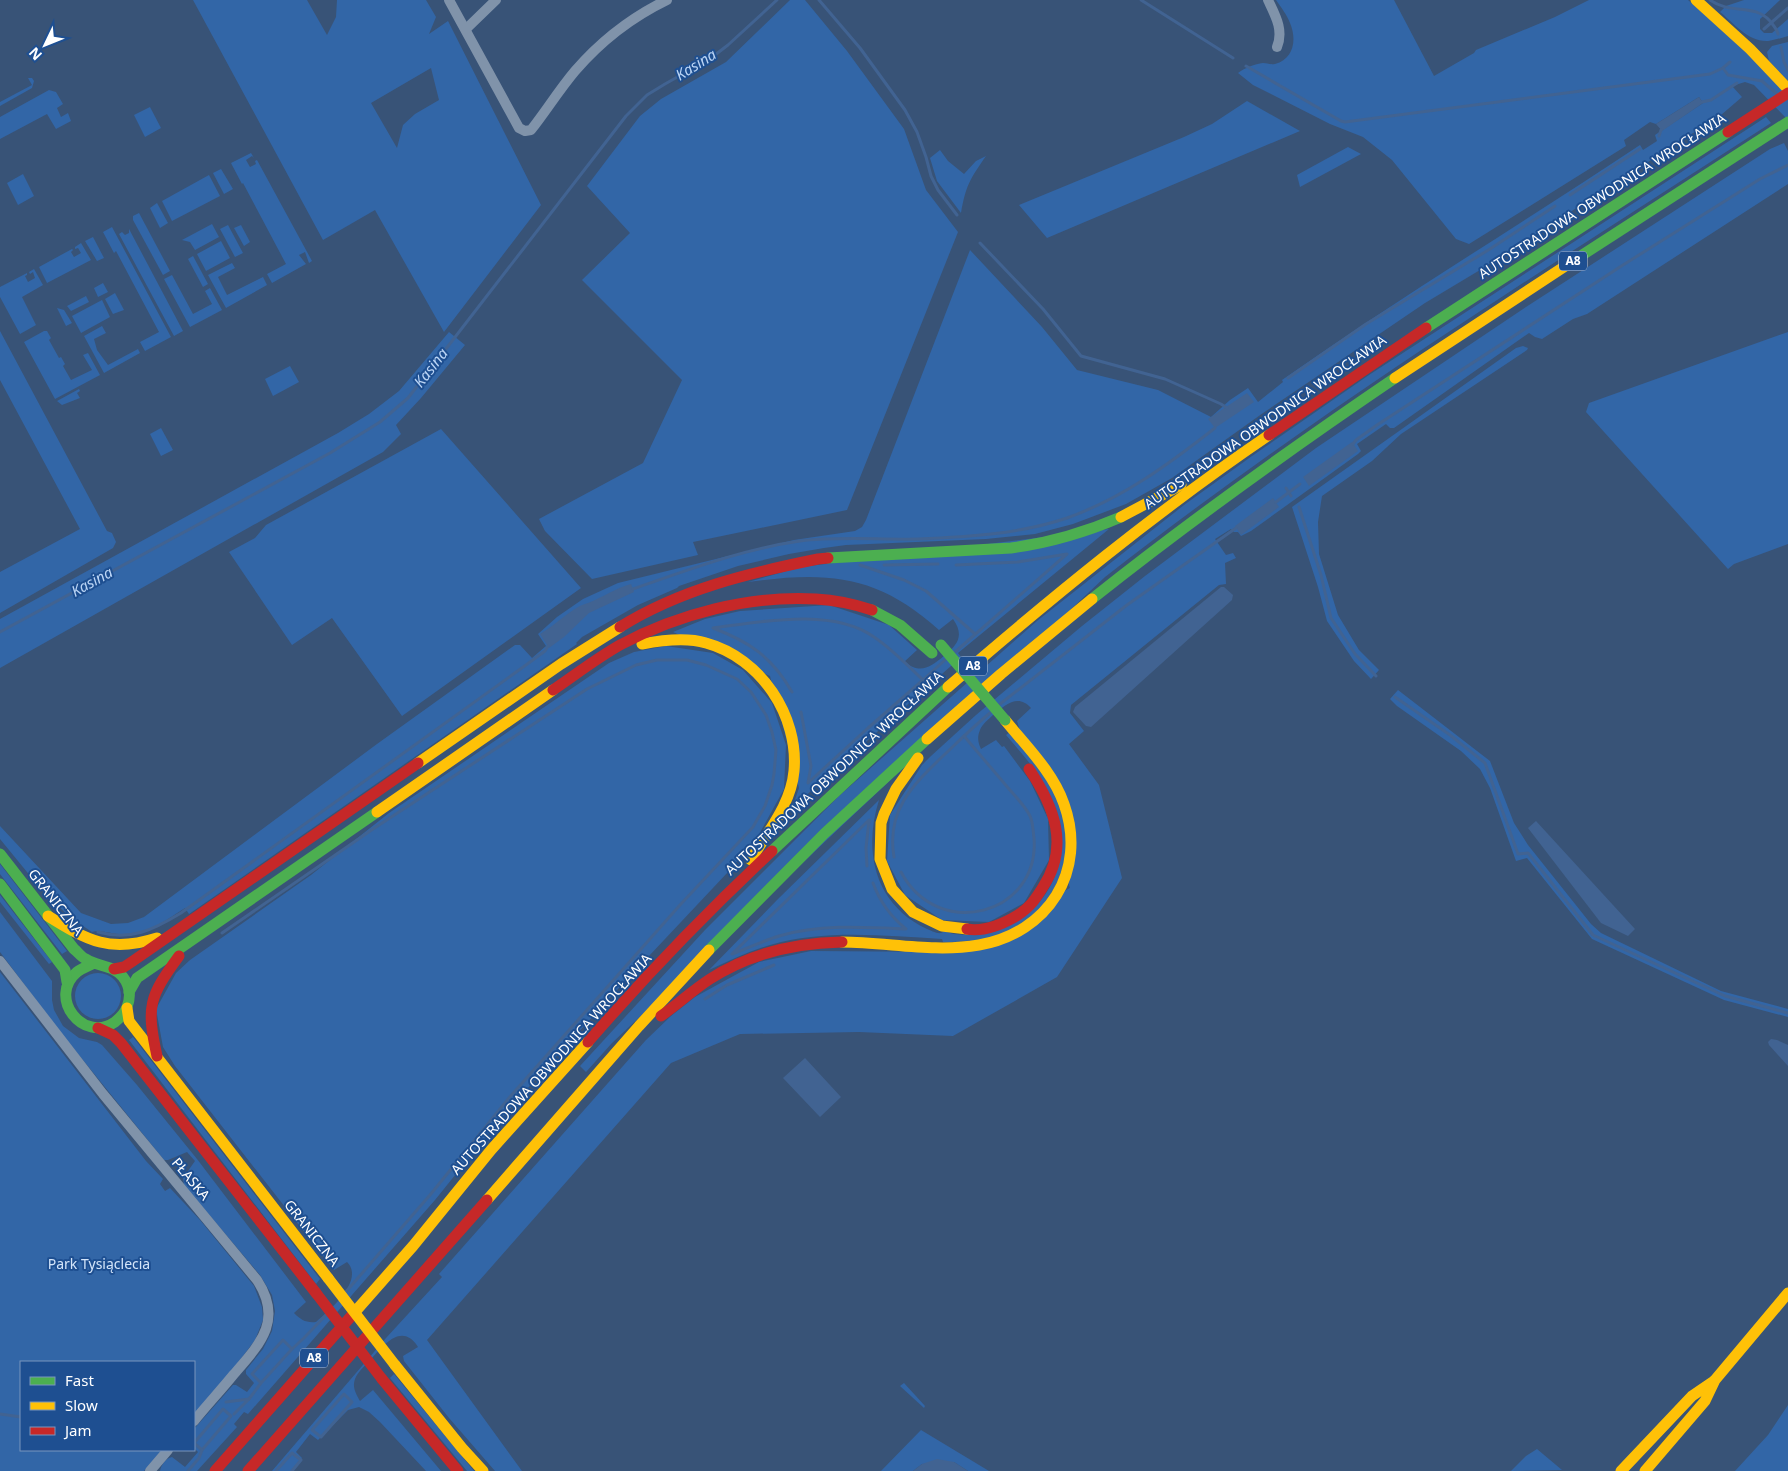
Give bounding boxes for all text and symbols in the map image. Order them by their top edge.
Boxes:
north arrow [20,20,70,70]
text: N [24,44,46,65]
water label: Kasina [671,44,720,84]
street label: AUTOSTRADOWA OBWODNICA WROCŁAWIA [1474,108,1729,283]
road number: A8 [1559,252,1587,270]
street label: AUTOSTRADOWA OBWODNICA WROCŁAWIA [1140,330,1390,513]
water label: Kasina [409,343,452,391]
water label: Kasina [67,561,116,601]
road number: A8 [959,656,987,676]
street label: AUTOSTRADOWA OBWODNICA WROCŁAWIA [721,666,947,879]
street label: GRANICZNA [24,864,88,939]
street label: AUTOSTRADOWA OBWODNICA WROCŁAWIA [446,949,655,1178]
street label: PŁASKA [168,1153,215,1204]
street label: GRANICZNA [280,1195,344,1270]
park label: Park Tysiąclecia [48,1254,150,1273]
road number: A8 [300,1349,328,1368]
legend [20,1361,195,1451]
text: Fast [65,1370,94,1390]
text: Slow [65,1395,98,1415]
text: Jam [63,1420,92,1440]

